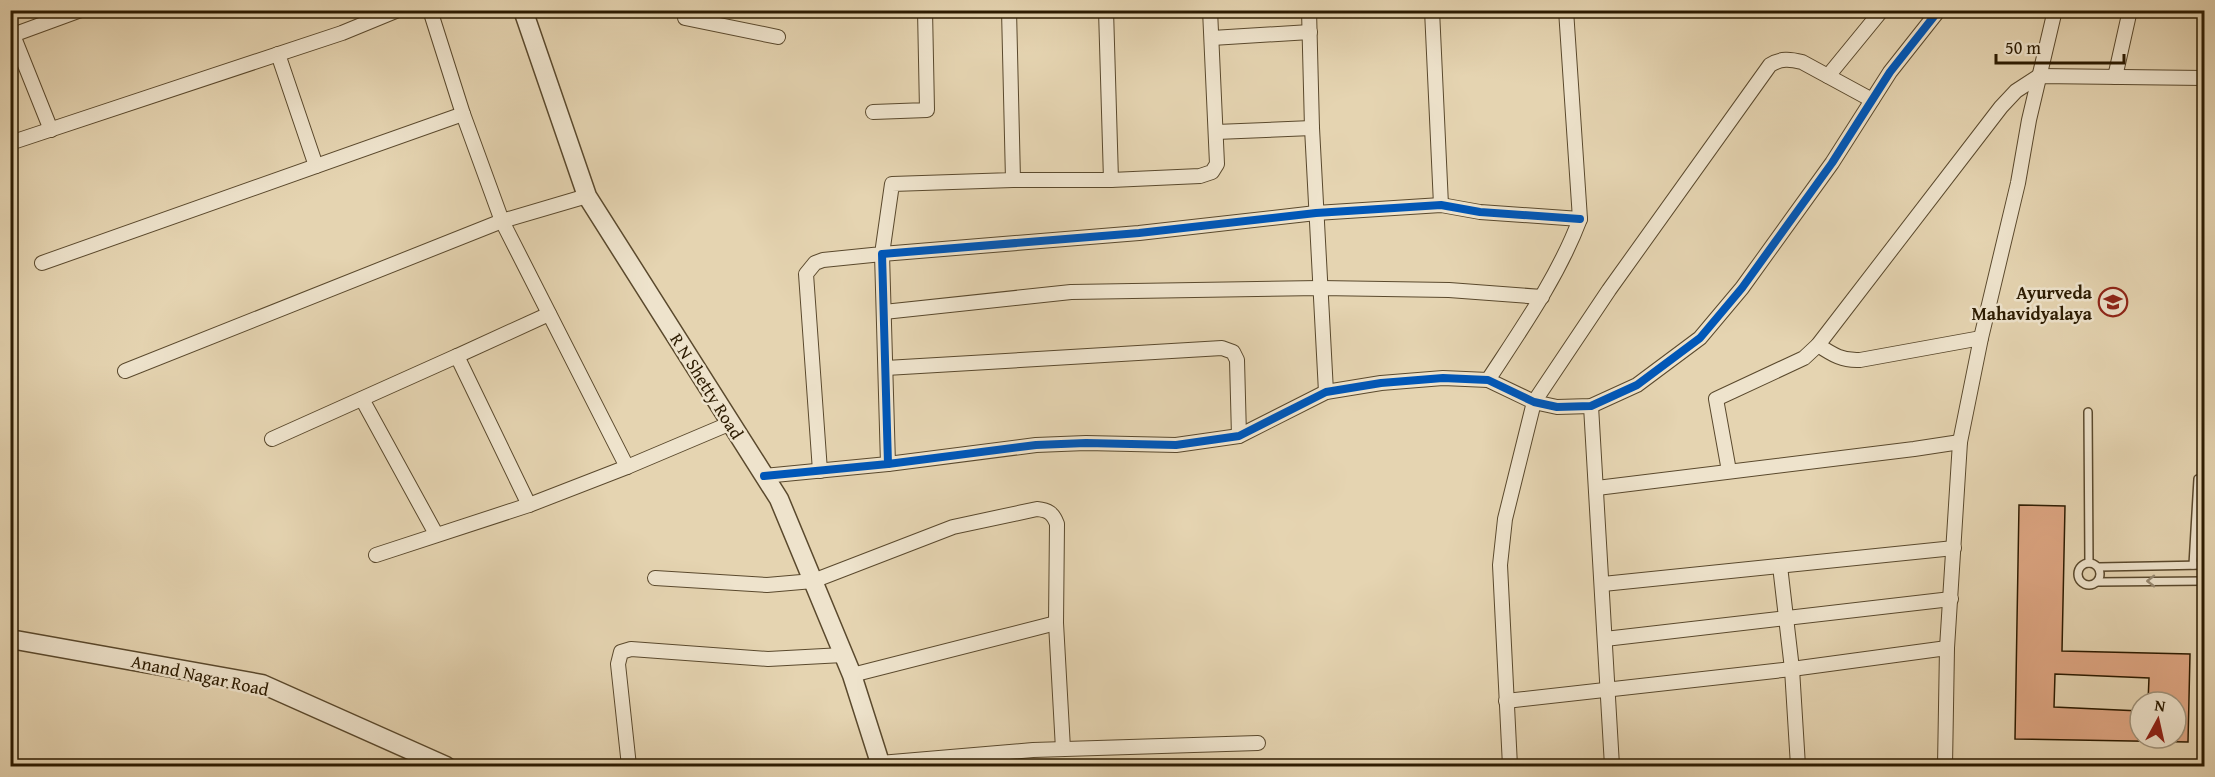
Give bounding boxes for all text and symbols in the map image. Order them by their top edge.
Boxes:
scale bar [1996,27,2124,65]
text: 50 m [2005,34,2041,61]
place label: Ayurveda Mahavidyalaya [1971,279,2093,327]
school or university icon: Ayurveda Mahavidyalaya [2097,286,2129,318]
street label: R N Shetty Road [664,328,751,445]
one-way arrow [2147,575,2156,587]
street label: Anand Nagar Road [129,647,272,703]
north arrow [2128,690,2188,750]
text: N [2153,693,2167,718]

